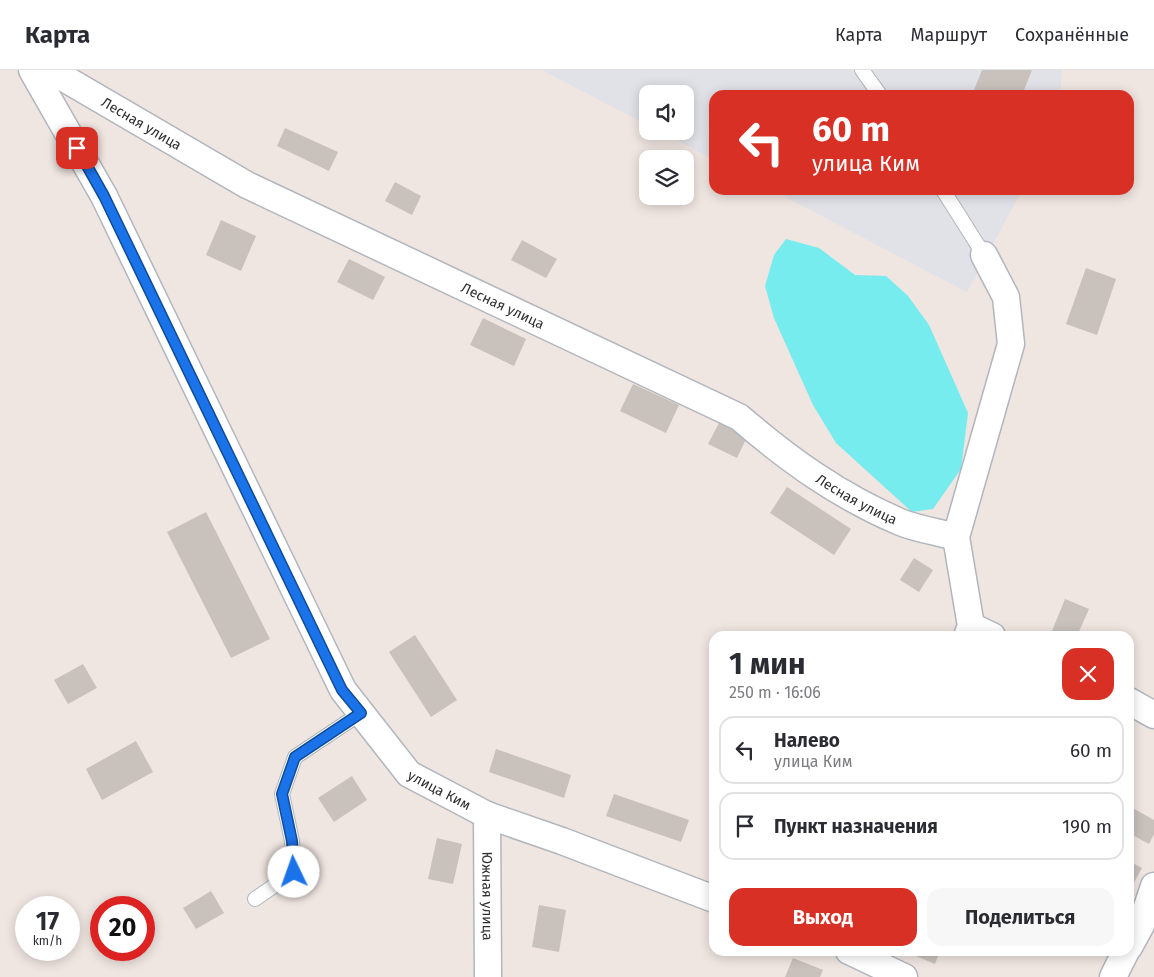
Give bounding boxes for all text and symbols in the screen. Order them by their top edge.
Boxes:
text: Карта [25,21,90,49]
text: Карта [835,24,883,46]
text: Маршрут [911,24,987,46]
text: Сохранённые [1015,24,1129,46]
map controls [639,85,694,205]
button: sound [639,85,694,140]
street label: Лесная улица [98,93,185,153]
text: 60 m [812,108,890,150]
icon: left [729,110,794,175]
pin [56,127,98,169]
icon: arrive [63,134,91,162]
button: layers [639,150,694,205]
text: улица Ким [812,150,920,177]
street label: Лесная улица [459,279,547,333]
street label: Лесная улица [813,470,900,528]
text: 1 мин [729,646,806,682]
button: close [1062,648,1114,700]
text: 250 m · 16:06 [729,683,821,702]
text: Налево [774,729,840,752]
icon: left [731,736,759,764]
text: 60 m [1070,739,1112,762]
text: улица Ким [774,752,853,771]
street label: улица Ким [405,766,474,813]
icon: arrive [731,812,759,840]
text: Пункт назначения [774,815,938,838]
text: 190 m [1062,815,1112,838]
position arrow [267,845,319,897]
street label: Южная улица [479,851,496,941]
button: Выход [729,888,917,946]
button: Поделиться [927,888,1114,946]
speed limit sign: 20 [90,896,155,961]
text: 17 [36,907,59,937]
text: km/h [33,934,62,948]

